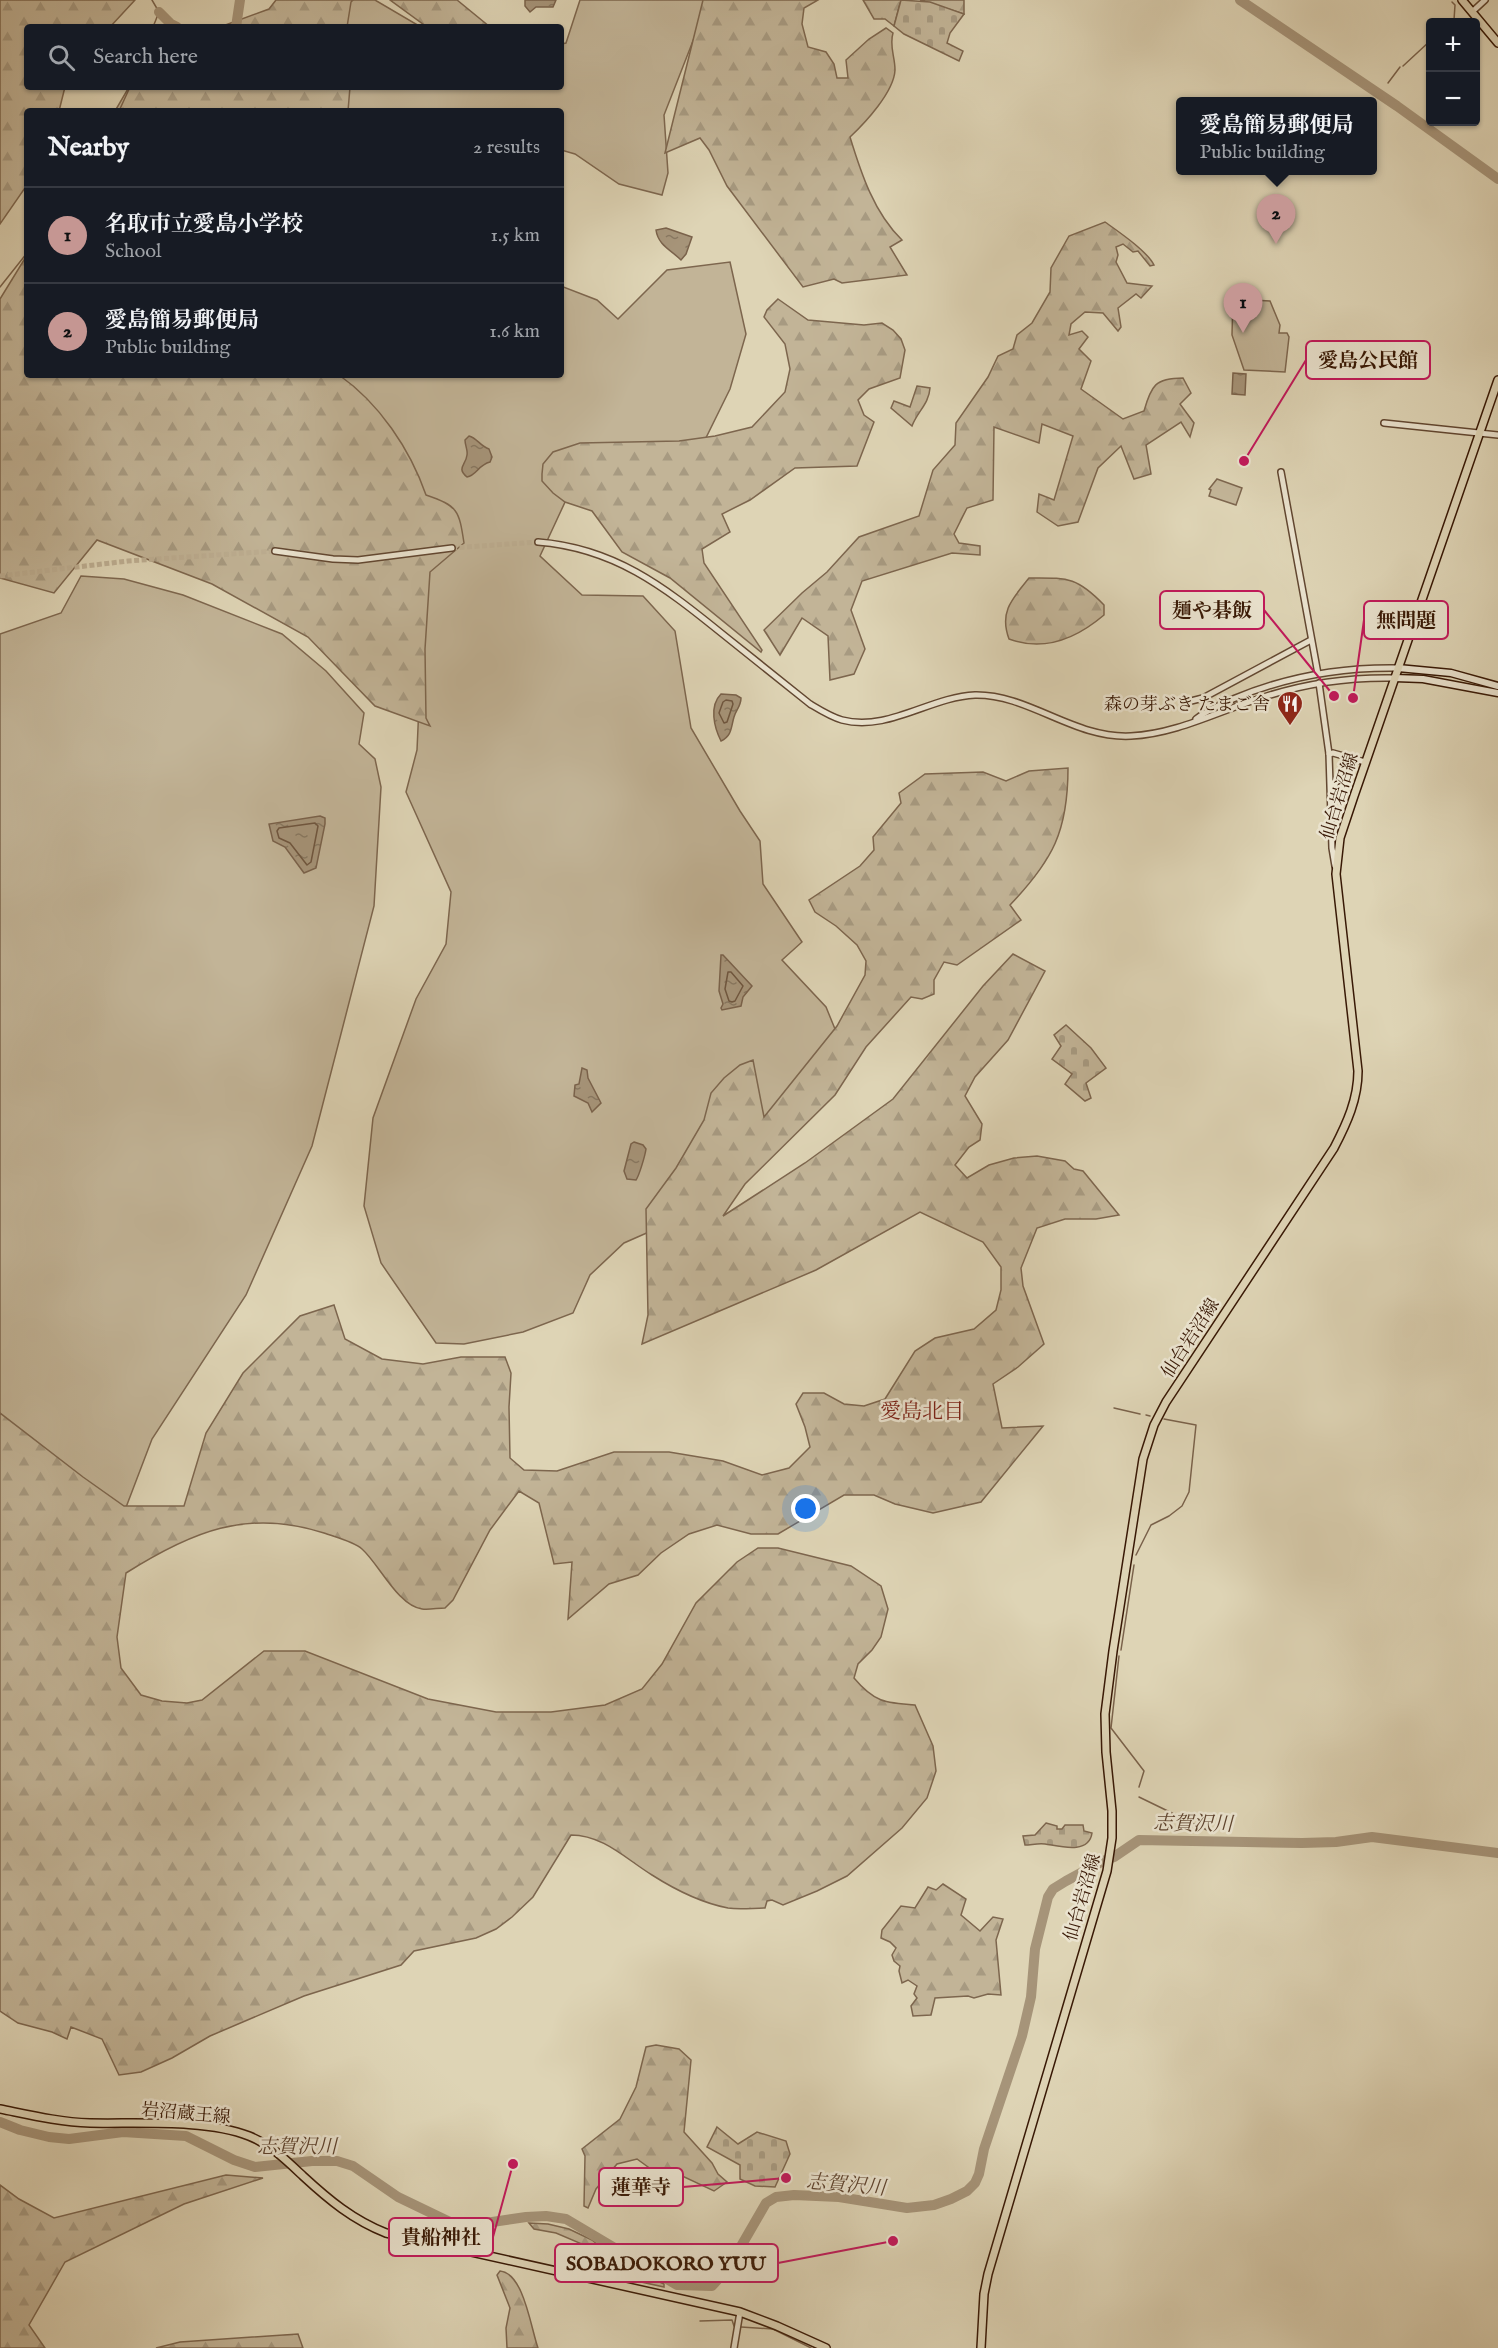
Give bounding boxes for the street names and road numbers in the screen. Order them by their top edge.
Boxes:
street label: 仙台岩沼線 [1316,750,1365,843]
street label: 仙台岩沼線 [1157,1295,1225,1383]
street label: 仙台岩沼線 [1060,1851,1107,1944]
street label: 岩沼蔵王線 [140,2099,232,2130]

